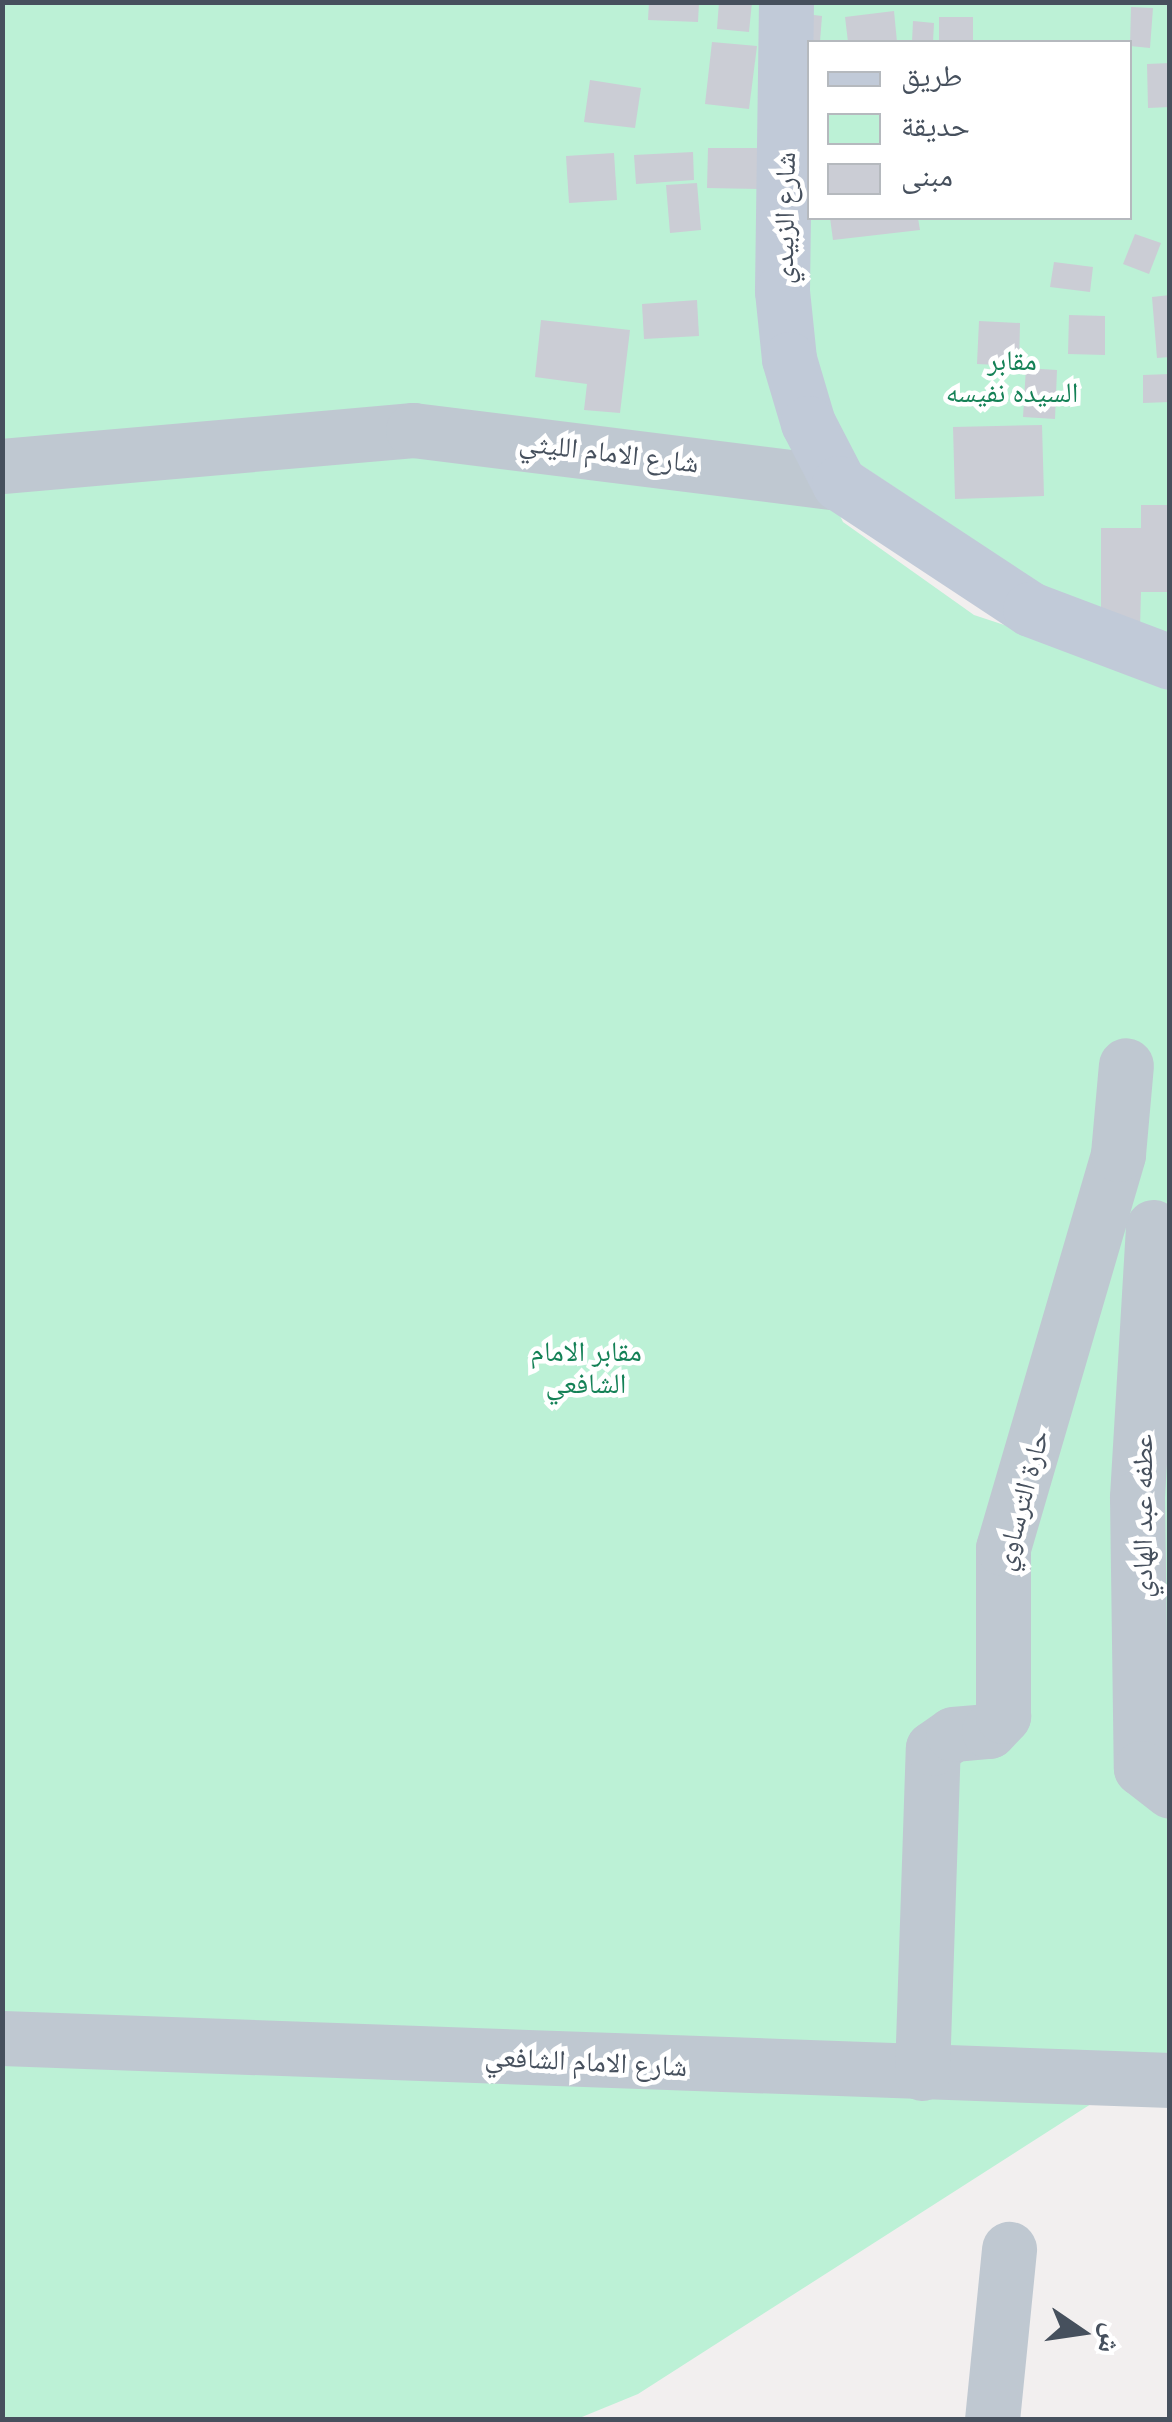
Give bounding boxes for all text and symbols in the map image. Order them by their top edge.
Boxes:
legend [807,40,1132,220]
text: طريق [901,57,962,94]
text: حديقة [901,107,970,144]
street label: شارع الزبيدي [766,152,802,284]
text: مبنى [901,157,953,194]
park label: مقابر السيده نفيسه [946,343,1078,409]
street label: شارع الامام الليثي [517,424,701,480]
park label: مقابر الامام الشافعي [530,1334,642,1400]
street label: حارة الترساوي [986,1426,1056,1574]
street label: عطفه عبد الهادي [1125,1434,1159,1598]
street label: شارع الامام الشافعي [484,2039,688,2083]
north arrow [1032,2282,1132,2382]
text: ش [1091,2320,1131,2357]

